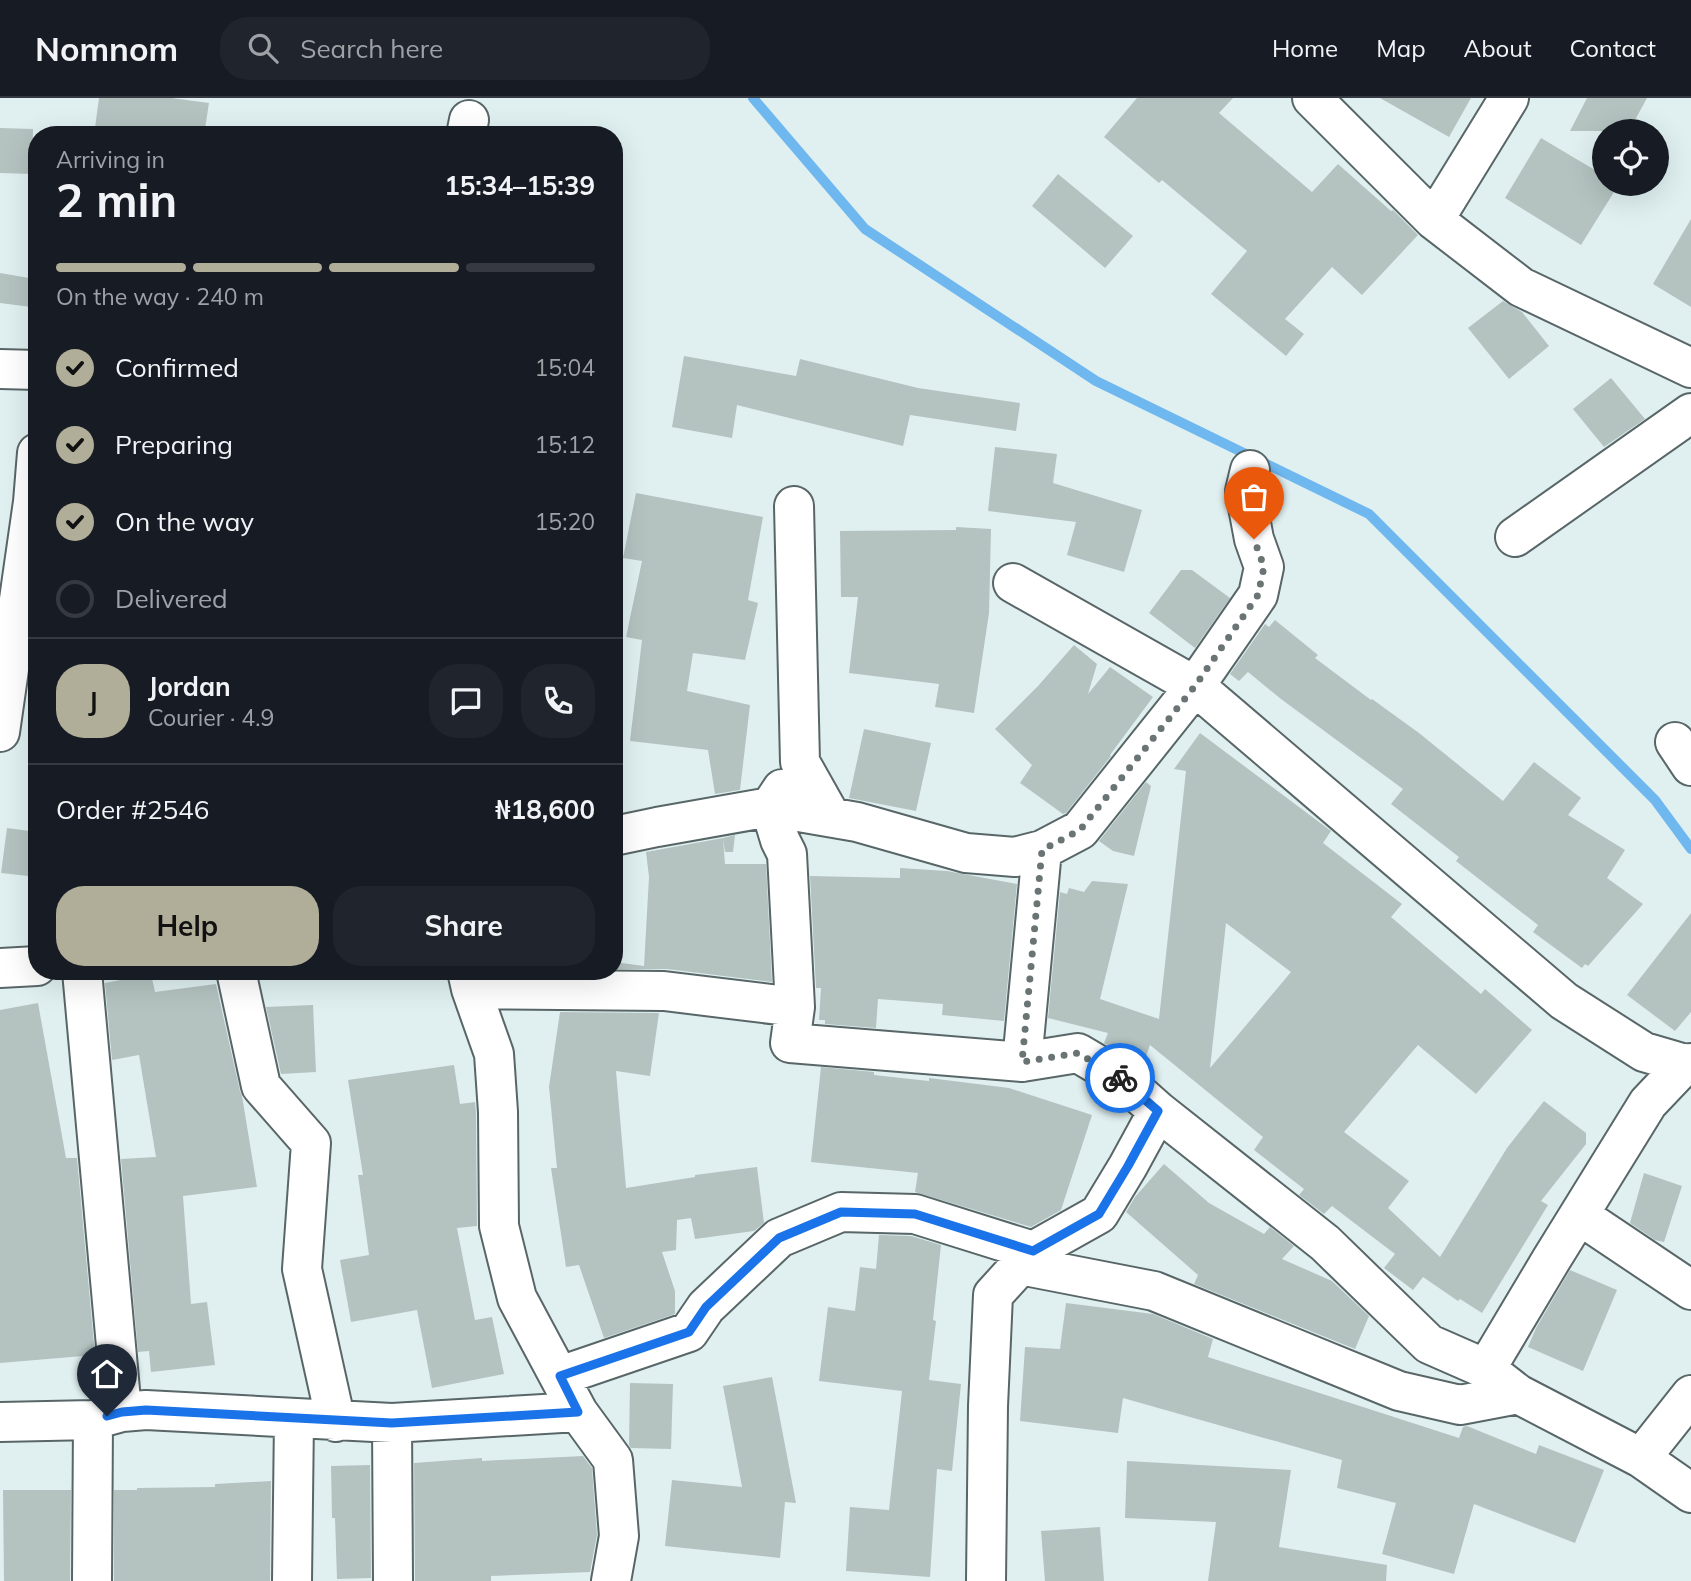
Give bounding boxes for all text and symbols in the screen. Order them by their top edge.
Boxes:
search box [220,17,710,80]
text: Nomnom [35,28,178,69]
icon: search [244,29,282,67]
text: Search here [300,32,443,65]
text: Home [1272,33,1338,63]
text: Map [1376,33,1426,63]
text: About [1464,33,1532,63]
text: Contact [1570,33,1656,63]
map controls [1592,119,1669,196]
button: locate [1592,119,1669,196]
text: Arriving in [56,145,165,174]
text: 15:34–15:39 [444,169,595,202]
text: 2 min [56,171,177,229]
text: On the way · 240 m [56,282,264,311]
icon: check [56,349,94,387]
text: Confirmed [115,351,239,384]
text: 15:04 [535,353,595,382]
icon: check [56,426,94,464]
text: Preparing [115,428,233,461]
text: 15:12 [535,430,595,459]
pin [1224,467,1284,539]
icon: bag [1235,478,1273,516]
icon: check [56,503,94,541]
text: On the way [115,505,254,538]
text: 15:20 [535,507,595,536]
text: Delivered [115,582,228,615]
button: chat [429,664,503,738]
button: phone [521,664,595,738]
text: Jordan [148,670,231,703]
text: J [88,685,98,718]
text: Courier · 4.9 [148,703,274,732]
text: Order #2546 [56,793,209,826]
text: ₦18,600 [495,793,595,826]
button: Help [56,886,319,966]
button: Share [333,886,595,966]
courier [1085,1043,1155,1113]
icon: bike [1101,1059,1139,1097]
pin [77,1344,137,1416]
icon: home [88,1355,126,1393]

